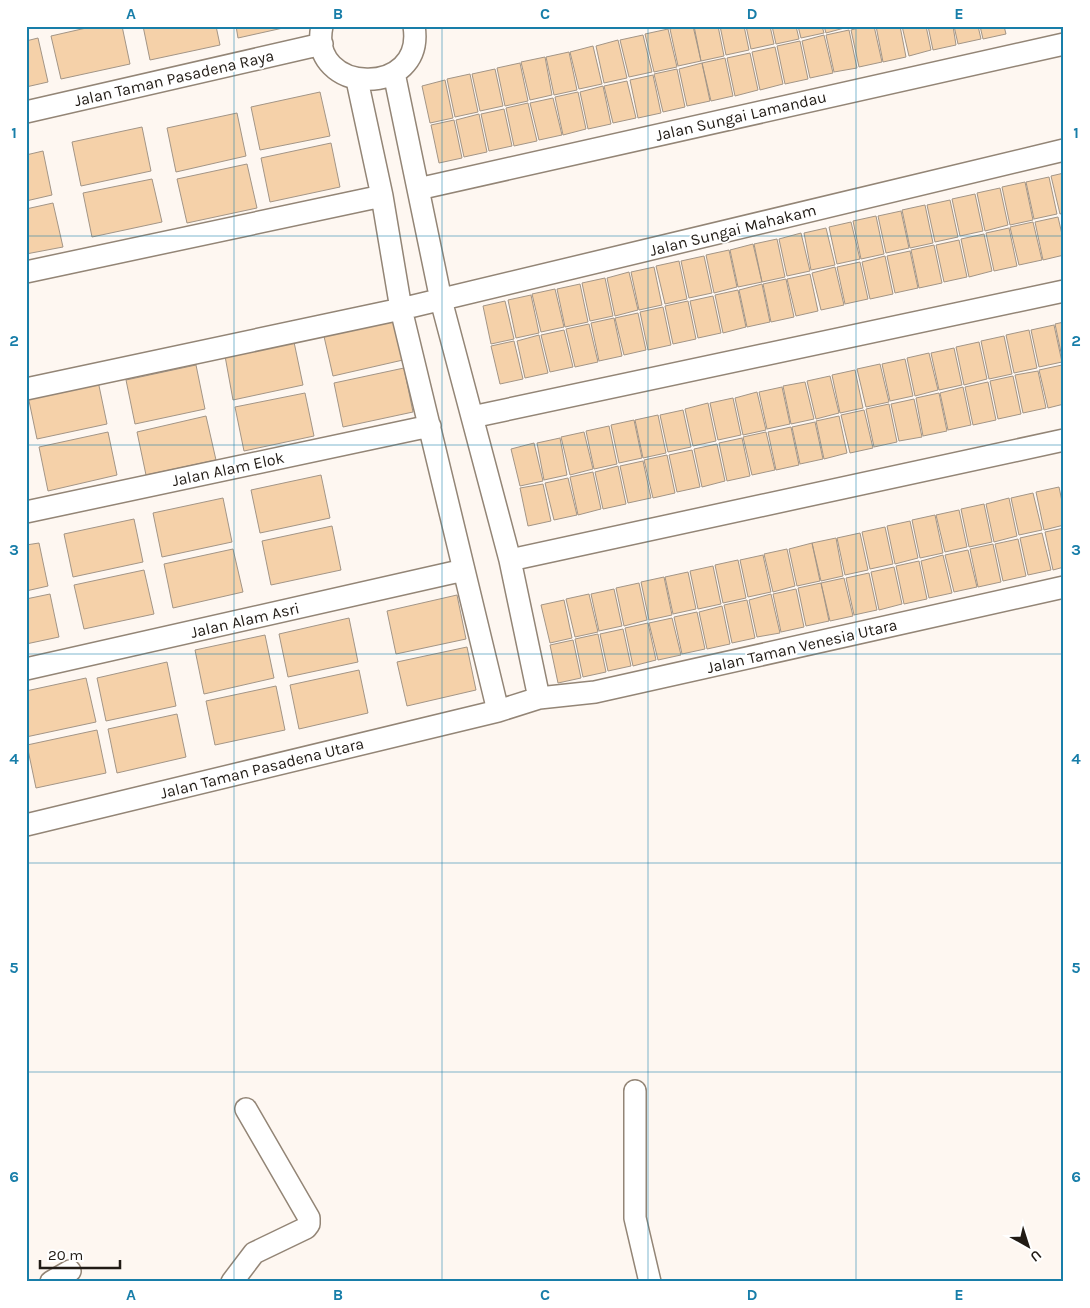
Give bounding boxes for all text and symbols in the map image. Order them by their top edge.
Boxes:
text: A [126,4,136,23]
text: B [333,4,343,23]
text: C [540,4,550,23]
text: D [747,4,758,23]
text: E [954,4,964,23]
street label: Jalan Taman Pasadena Raya [72,46,276,110]
street label: Jalan Sungai Lamandau [654,87,828,145]
text: 1 [11,123,17,142]
text: 1 [1073,123,1079,142]
street label: Jalan Sungai Mahakam [648,200,818,260]
text: 2 [9,331,19,350]
text: 2 [1071,331,1081,350]
street label: Jalan Alam Elok [170,448,286,490]
text: 3 [9,540,19,559]
text: 3 [1071,540,1081,559]
street label: Jalan Alam Asri [189,598,301,642]
street label: Jalan Taman Venesia Utara [705,615,899,677]
street label: Jalan Taman Pasadena Utara [158,733,366,803]
text: 4 [9,749,19,768]
text: 4 [1071,749,1081,768]
text: 5 [9,958,19,977]
text: 5 [1071,958,1081,977]
text: 6 [9,1167,19,1186]
text: 6 [1071,1167,1081,1186]
north arrow [1002,1220,1052,1270]
scale bar [40,1238,120,1270]
text: 20 m [48,1246,83,1264]
text: U [1027,1246,1045,1265]
text: A [126,1285,136,1304]
text: B [333,1285,343,1304]
text: C [540,1285,550,1304]
text: D [747,1285,758,1304]
text: E [954,1285,964,1304]

